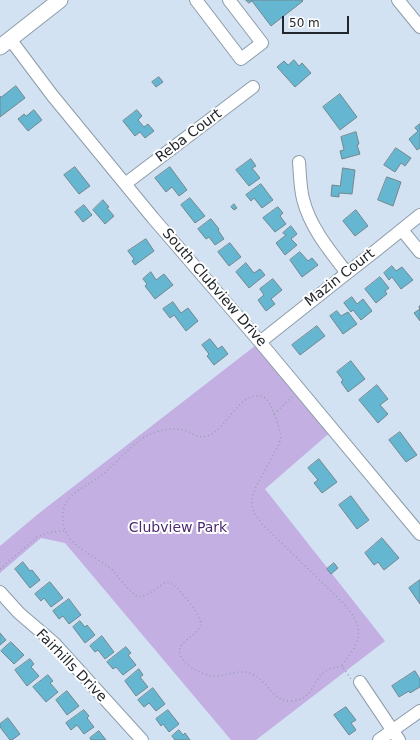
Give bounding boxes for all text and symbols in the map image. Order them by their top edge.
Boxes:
scale bar [284,8,351,34]
text: 50 m [289,16,320,30]
street label: Reba Court [153,106,225,166]
street label: South Clubview Drive [158,226,270,350]
street label: Mazin Court [302,246,378,310]
park label: Clubview Park [129,520,227,536]
street label: Fairhills Drive [32,626,110,706]

